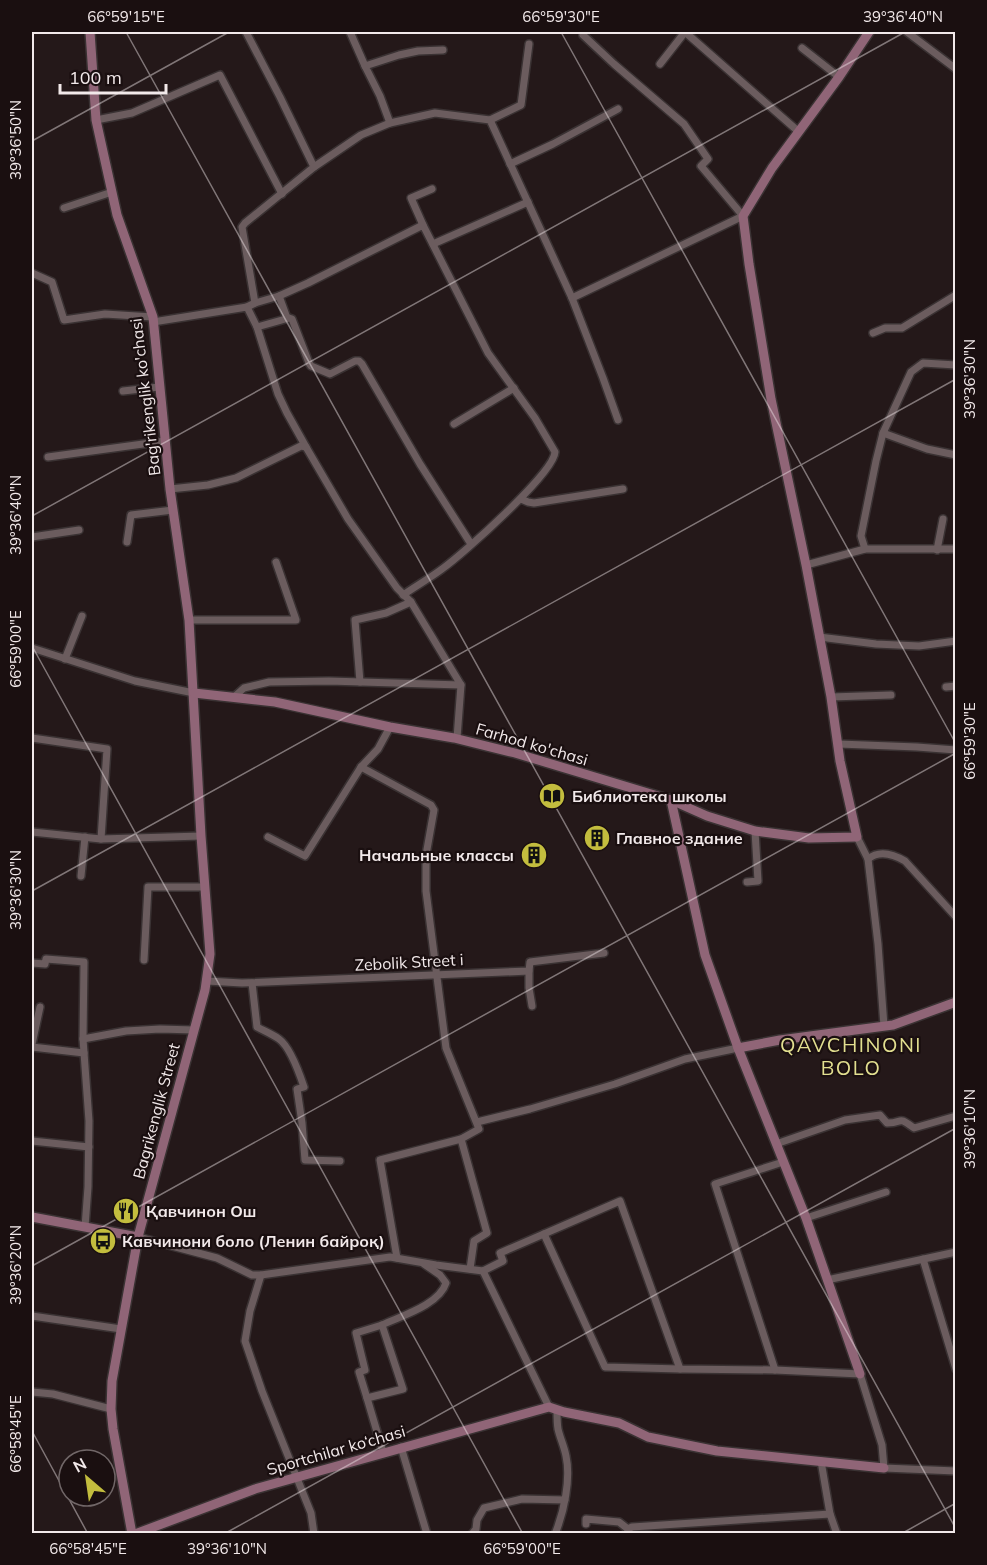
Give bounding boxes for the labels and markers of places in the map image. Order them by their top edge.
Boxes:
library icon: Библиотека школы [537,781,567,811]
place label: Библиотека школы [572,786,727,806]
building icon: Главное здание [582,823,612,853]
place label: Главное здание [616,828,743,848]
building icon: Начальные классы [519,840,549,870]
place label: Начальные классы [359,845,514,865]
restaurant icon: Қавчинон Ош [111,1196,141,1226]
place label: Қавчинон Ош [146,1201,256,1221]
bus stop icon: Кавчинони боло (Ленин байроқ) [88,1226,118,1256]
place label: Кавчинони боло (Ленин байроқ) [122,1231,385,1251]

